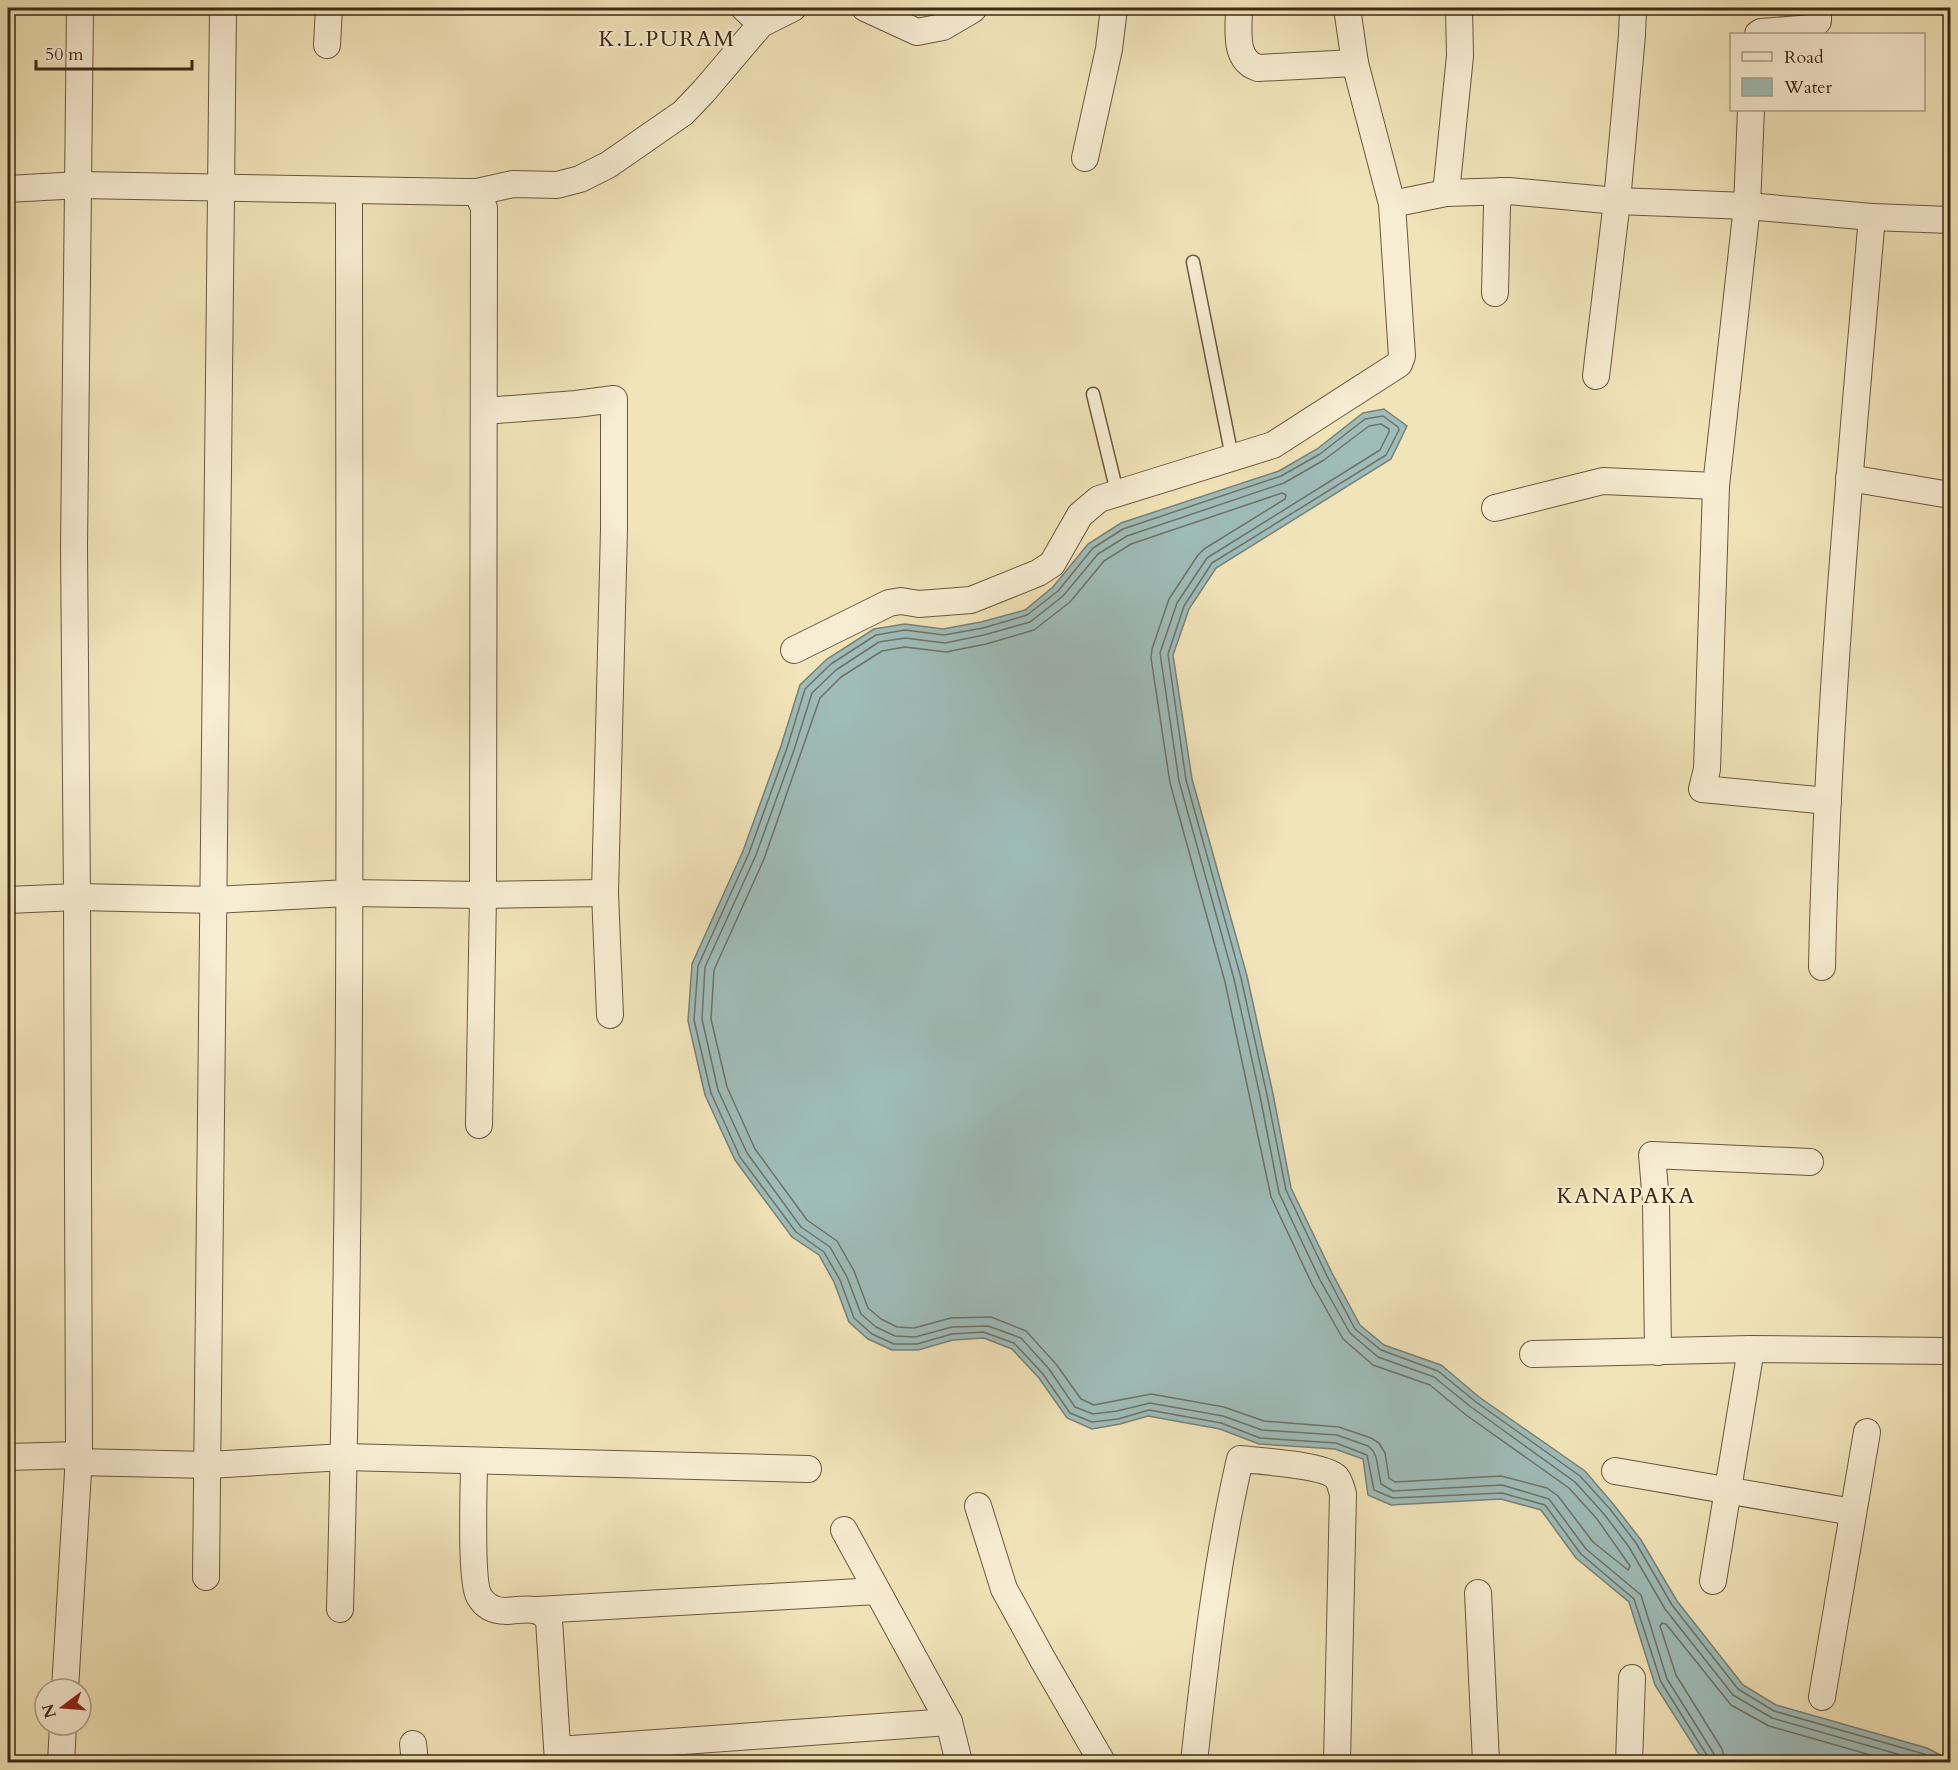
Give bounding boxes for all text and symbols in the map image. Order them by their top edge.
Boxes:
district label: K.L.PURAM [599,24,735,54]
scale bar [36,33,192,71]
legend [1730,33,1925,111]
text: 50 m [45,42,84,67]
text: Road [1784,45,1824,70]
text: Water [1783,75,1833,100]
district label: KANAPAKA [1556,1181,1696,1211]
north arrow [33,1677,93,1737]
text: N [37,1701,62,1721]

